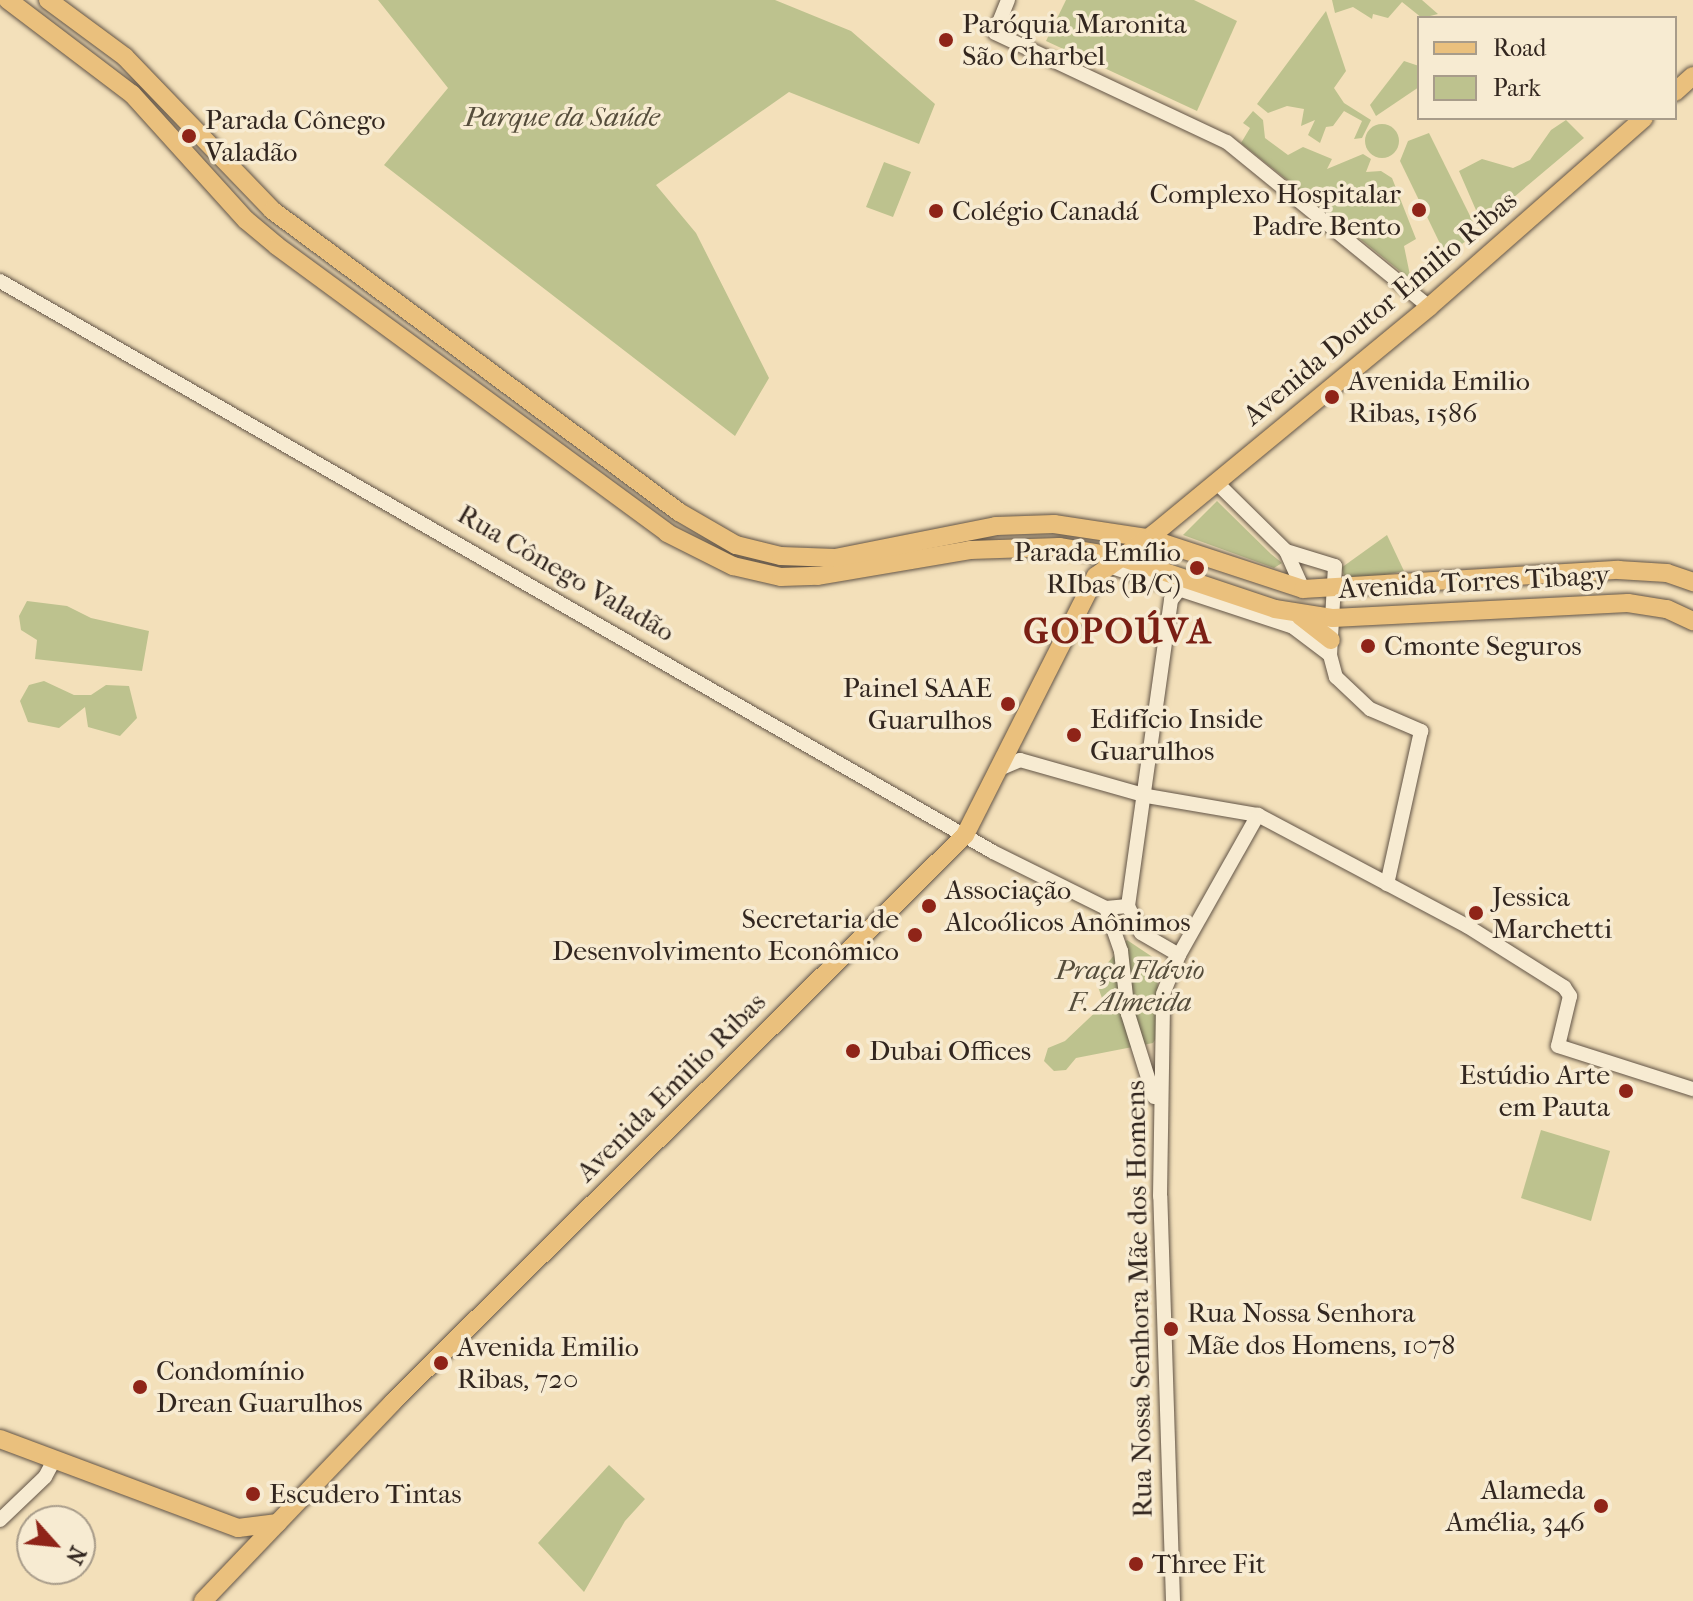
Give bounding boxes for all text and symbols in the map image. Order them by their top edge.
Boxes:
place label: Paróquia Maronita São Charbel [962,7,1187,73]
legend [1417,16,1677,120]
marker: Paróquia Maronita São Charbel [937,31,955,49]
text: Road [1493,34,1546,62]
text: Park [1493,74,1541,102]
park label: Parque da Saúde [464,100,660,134]
place label: Parada Cônego Valadão [205,103,386,169]
marker: Parada Cônego Valadão [180,127,198,145]
place label: Complexo Hospitalar Padre Bento [1149,177,1401,243]
street label: Avenida Doutor Emilio Ribas [1236,184,1524,432]
place label: Colégio Canadá [952,194,1139,228]
marker: Complexo Hospitalar Padre Bento [1408,199,1430,221]
marker: Colégio Canadá [927,202,945,220]
place label: Avenida Emilio Ribas, 1586 [1348,364,1530,430]
marker: Avenida Emilio Ribas, 1586 [1323,388,1341,406]
street label: Rua Cônego Valadão [451,497,681,649]
place label: Parada Emílio RIbas (B/C) [1014,535,1181,601]
street label: Avenida Torres Tibagy [1338,558,1610,606]
marker: Parada Emílio RIbas (B/C) [1188,559,1206,577]
district label: GOPOÚVA [1023,610,1213,654]
place label: Cmonte Seguros [1384,629,1582,663]
marker: Cmonte Seguros [1359,637,1377,655]
place label: Painel SAAE Guarulhos [843,671,992,737]
marker: Painel SAAE Guarulhos [999,695,1017,713]
place label: Edifício Inside Guarulhos [1090,702,1263,768]
marker: Edifício Inside Guarulhos [1065,726,1083,744]
place label: Associação Alcoólicos Anônimos [945,873,1190,939]
place label: Jessica Marchetti [1492,880,1612,946]
marker: Associação Alcoólicos Anônimos [920,897,938,915]
place label: Secretaria de Desenvolvimento Econômico [552,902,899,968]
marker: Jessica Marchetti [1467,904,1485,922]
marker: Secretaria de Desenvolvimento Econômico [906,926,924,944]
park label: Praça Flávio F. Almeida [1055,953,1205,1019]
street label: Avenida Emilio Ribas [569,985,773,1189]
place label: Dubai Offices [869,1034,1031,1068]
marker: Dubai Offices [844,1042,862,1060]
place label: Estúdio Arte em Pauta [1459,1058,1610,1124]
street label: Rua Nossa Senhora Mãe dos Homens [1118,1080,1160,1518]
marker: Estúdio Arte em Pauta [1617,1082,1635,1100]
place label: Rua Nossa Senhora Mãe dos Homens, 1078 [1187,1296,1455,1362]
marker: Rua Nossa Senhora Mãe dos Homens, 1078 [1162,1320,1180,1338]
place label: Avenida Emilio Ribas, 720 [457,1330,639,1396]
place label: Condomínio Drean Guarulhos [156,1354,363,1420]
marker: Avenida Emilio Ribas, 720 [432,1354,450,1372]
marker: Condomínio Drean Guarulhos [131,1378,149,1396]
place label: Alameda Amélia, 346 [1446,1473,1585,1539]
place label: Escudero Tintas [269,1477,461,1511]
marker: Escudero Tintas [244,1485,262,1503]
marker: Alameda Amélia, 346 [1592,1497,1610,1515]
north arrow [16,1505,96,1585]
text: N [60,1542,91,1568]
place label: Three Fit [1152,1547,1266,1581]
marker: Three Fit [1127,1555,1145,1573]

